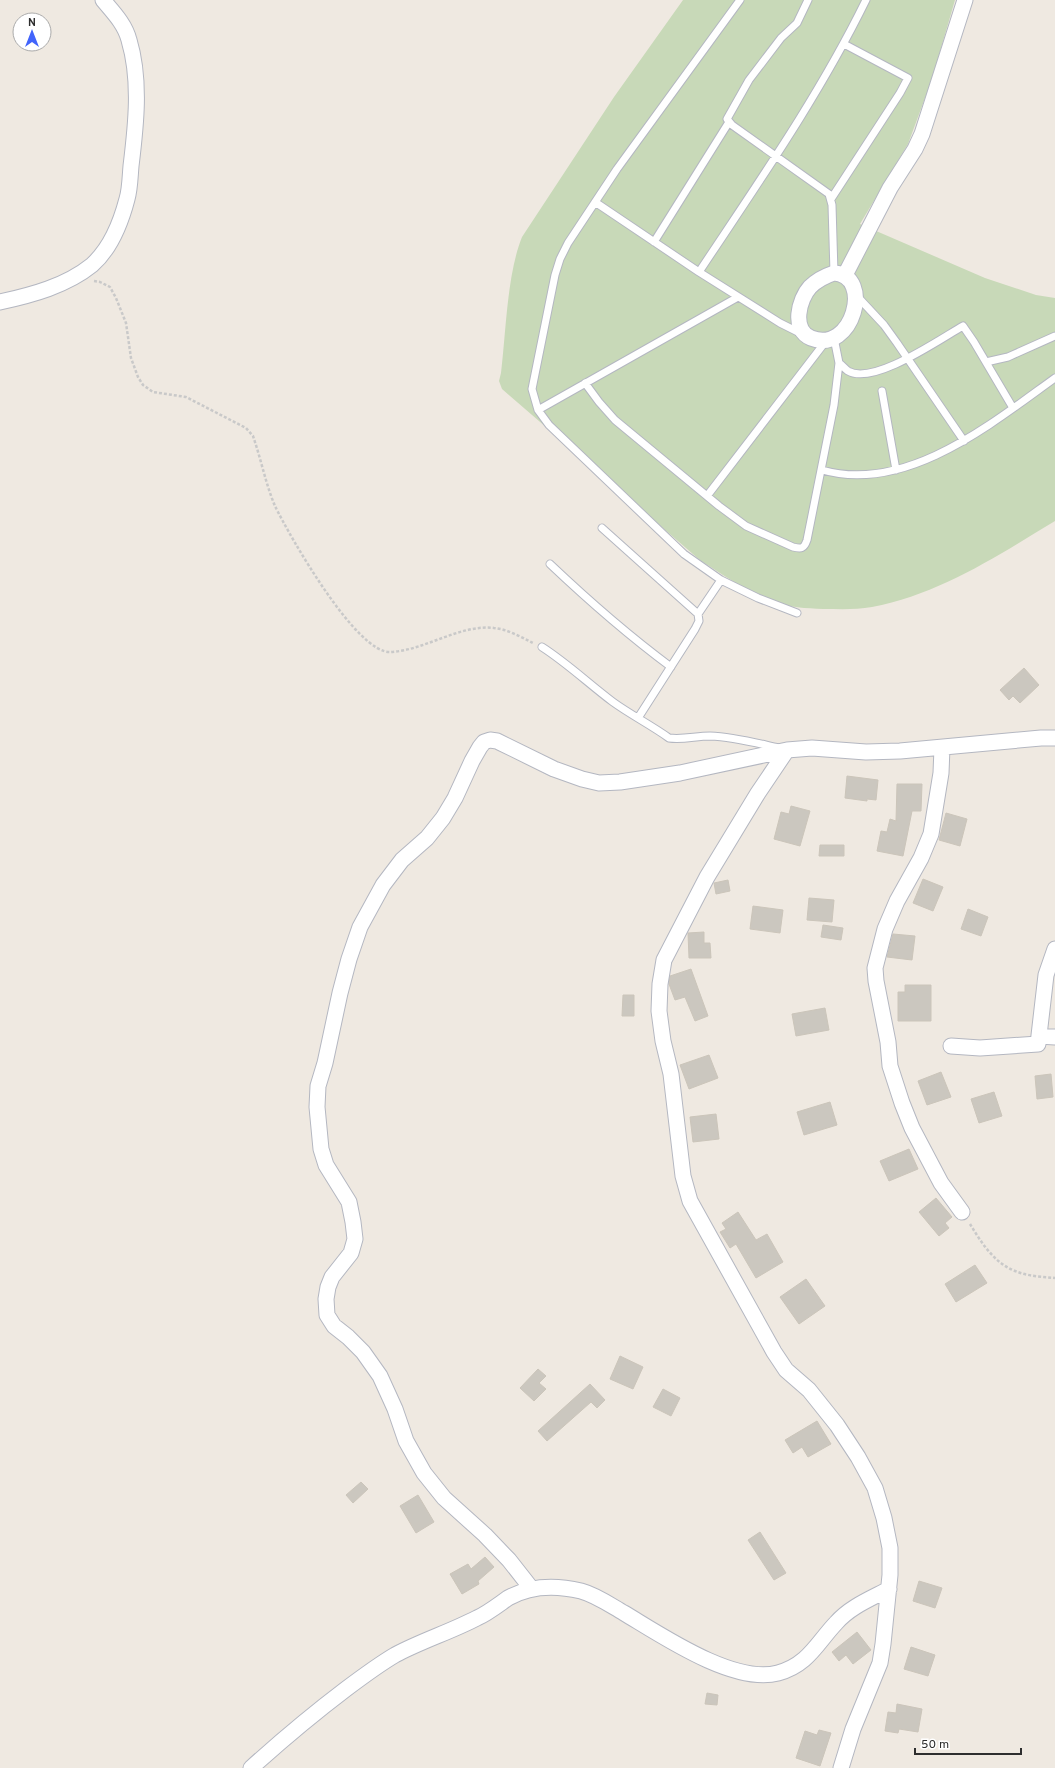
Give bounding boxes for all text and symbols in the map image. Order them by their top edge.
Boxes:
north arrow [12,12,52,52]
text: N [28,16,36,30]
scale bar [915,1730,1021,1756]
text: 50 m [921,1737,949,1753]

